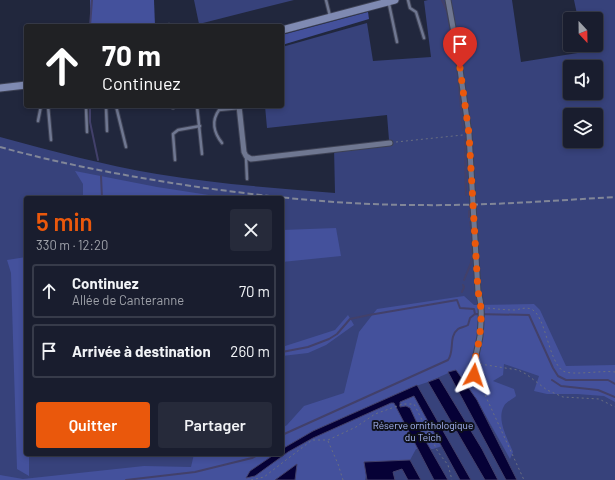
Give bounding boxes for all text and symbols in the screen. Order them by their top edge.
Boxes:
north arrow [563,12,603,52]
map controls [563,12,603,148]
pin [443,27,477,68]
icon: arrive [449,33,471,55]
text: 70 m [102,38,161,72]
icon: ahead [36,40,88,92]
button: sound [563,60,603,100]
text: Continuez [102,72,181,94]
button: layers [563,108,603,148]
text: 5 min [36,207,93,236]
button: close [230,209,272,251]
text: 330 m · 12:20 [36,237,108,253]
text: Continuez [72,274,139,292]
icon: ahead [38,280,60,302]
text: 70 m [239,282,270,300]
text: Allée de Canteranne [72,292,184,308]
icon: arrive [38,340,60,362]
text: Arrivée à destination [72,342,211,360]
text: 260 m [230,342,270,360]
position arrow [453,354,495,396]
button: Quitter [36,402,150,448]
button: Partager [158,402,272,448]
park label: Réserve ornithologique du Teich [373,419,473,443]

